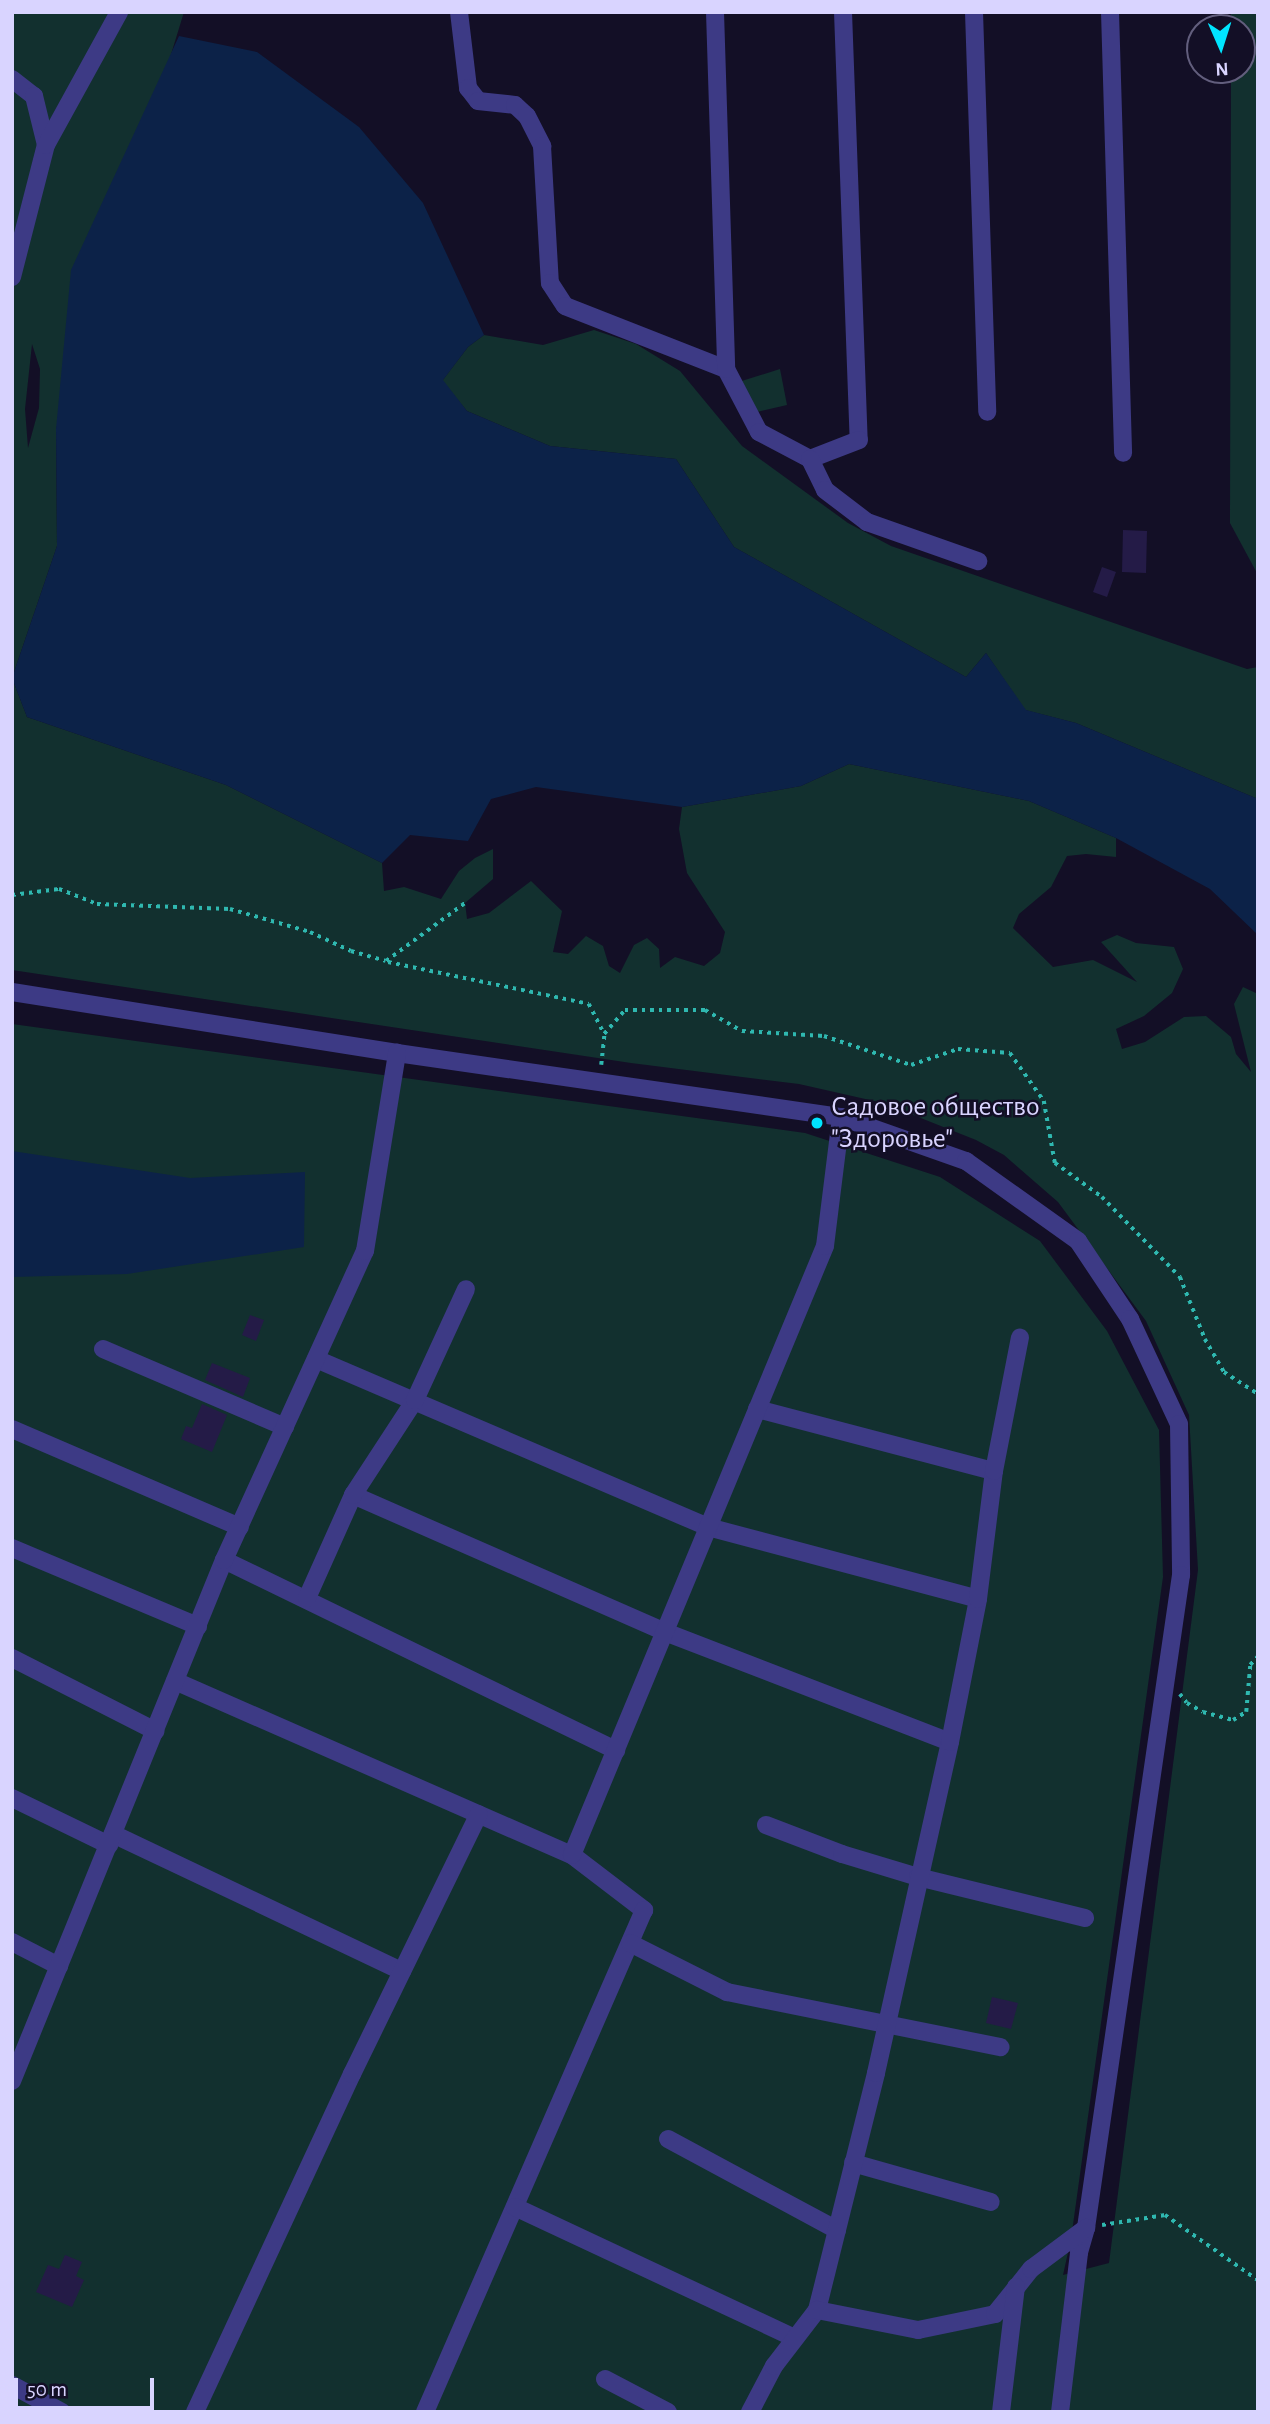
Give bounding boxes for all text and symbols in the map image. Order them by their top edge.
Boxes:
north arrow [1186,14,1256,84]
text: N [1215,59,1229,78]
place label: Садовое общество "Здоровье" [831,1090,1040,1156]
marker: Садовое общество "Здоровье" [809,1115,825,1131]
scale bar [18,2364,158,2408]
text: 50 m [27,2379,67,2400]

